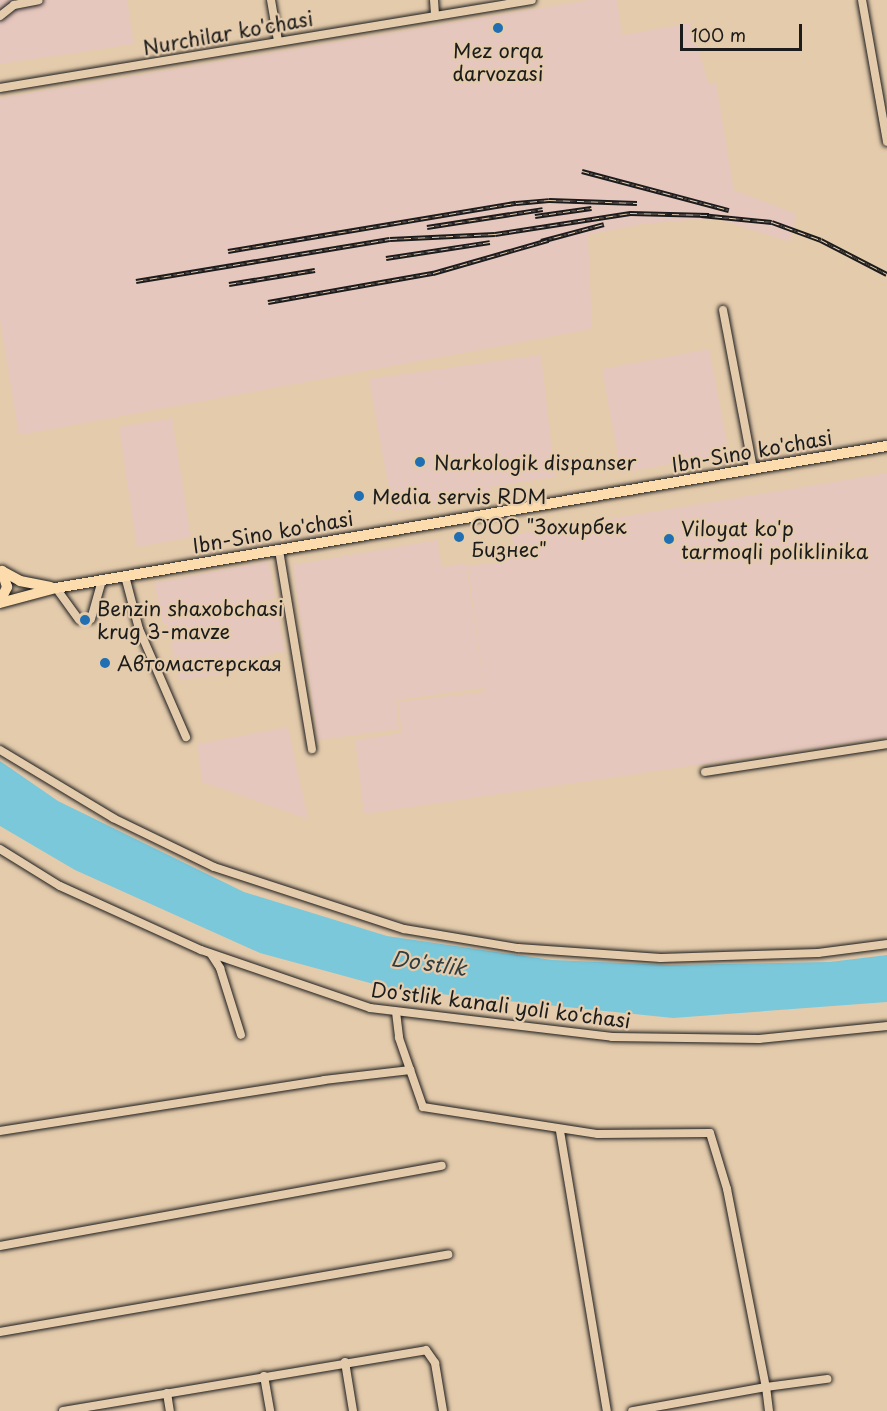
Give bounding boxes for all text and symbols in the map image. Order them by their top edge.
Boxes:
street label: Nurchilar ko'chasi [141,6,315,60]
scale bar [683,12,804,50]
marker: Mez orqa darvozasi [491,21,505,35]
text: 100 m [691,21,746,48]
place label: Mez orqa darvozasi [453,38,543,85]
street label: Ibn-Sino ko'chasi [670,425,834,477]
place label: Narkologik dispanser [434,450,637,474]
marker: Narkologik dispanser [411,453,429,471]
place label: Media servis RDM [372,484,545,508]
marker: Media servis RDM [350,487,368,505]
street label: Ibn-Sino ko'chasi [191,506,355,558]
place label: ООО "Зохирбек Бизнес" [471,514,626,561]
place label: Viloyat ko'p tarmoqli poliklinika [681,516,869,563]
marker: ООО "Зохирбек Бизнес" [452,530,466,544]
marker: Viloyat ko'p tarmoqli poliklinika [662,532,676,546]
place label: Benzin shaxobchasi krug 3-mavze [97,596,283,643]
marker: Benzin shaxobchasi krug 3-mavze [78,613,92,627]
place label: Автомастерская [117,651,282,675]
marker: Автомастерская [98,656,112,670]
water label: Do'stlik [390,944,468,980]
street label: Do'stlik kanali yoli ko'chasi [369,977,633,1033]

